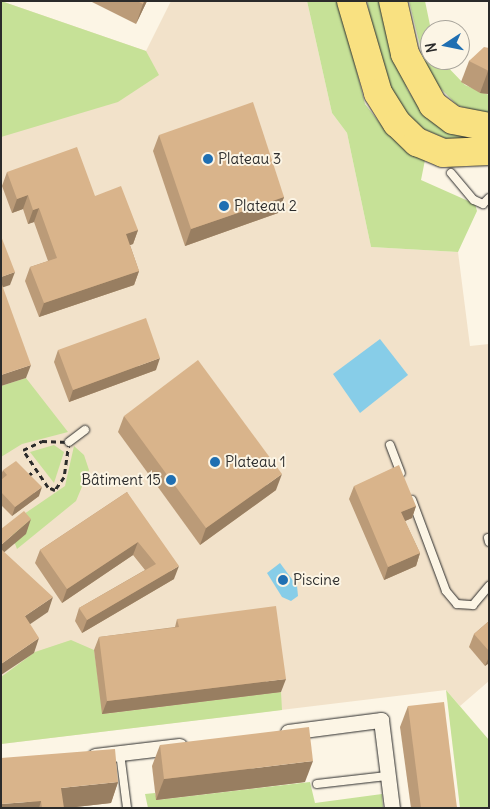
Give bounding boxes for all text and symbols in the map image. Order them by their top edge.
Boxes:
north arrow [420,20,470,70]
text: N [421,41,441,54]
place label: Plateau 3 [218,150,281,168]
marker: Plateau 3 [202,153,214,165]
place label: Plateau 2 [234,197,297,215]
marker: Plateau 2 [218,200,230,212]
place label: Plateau 1 [225,453,286,471]
marker: Plateau 1 [209,456,221,468]
place label: Bâtiment 15 [81,471,161,489]
marker: Bâtiment 15 [165,474,177,486]
place label: Piscine [293,571,340,589]
marker: Piscine [277,574,289,586]

